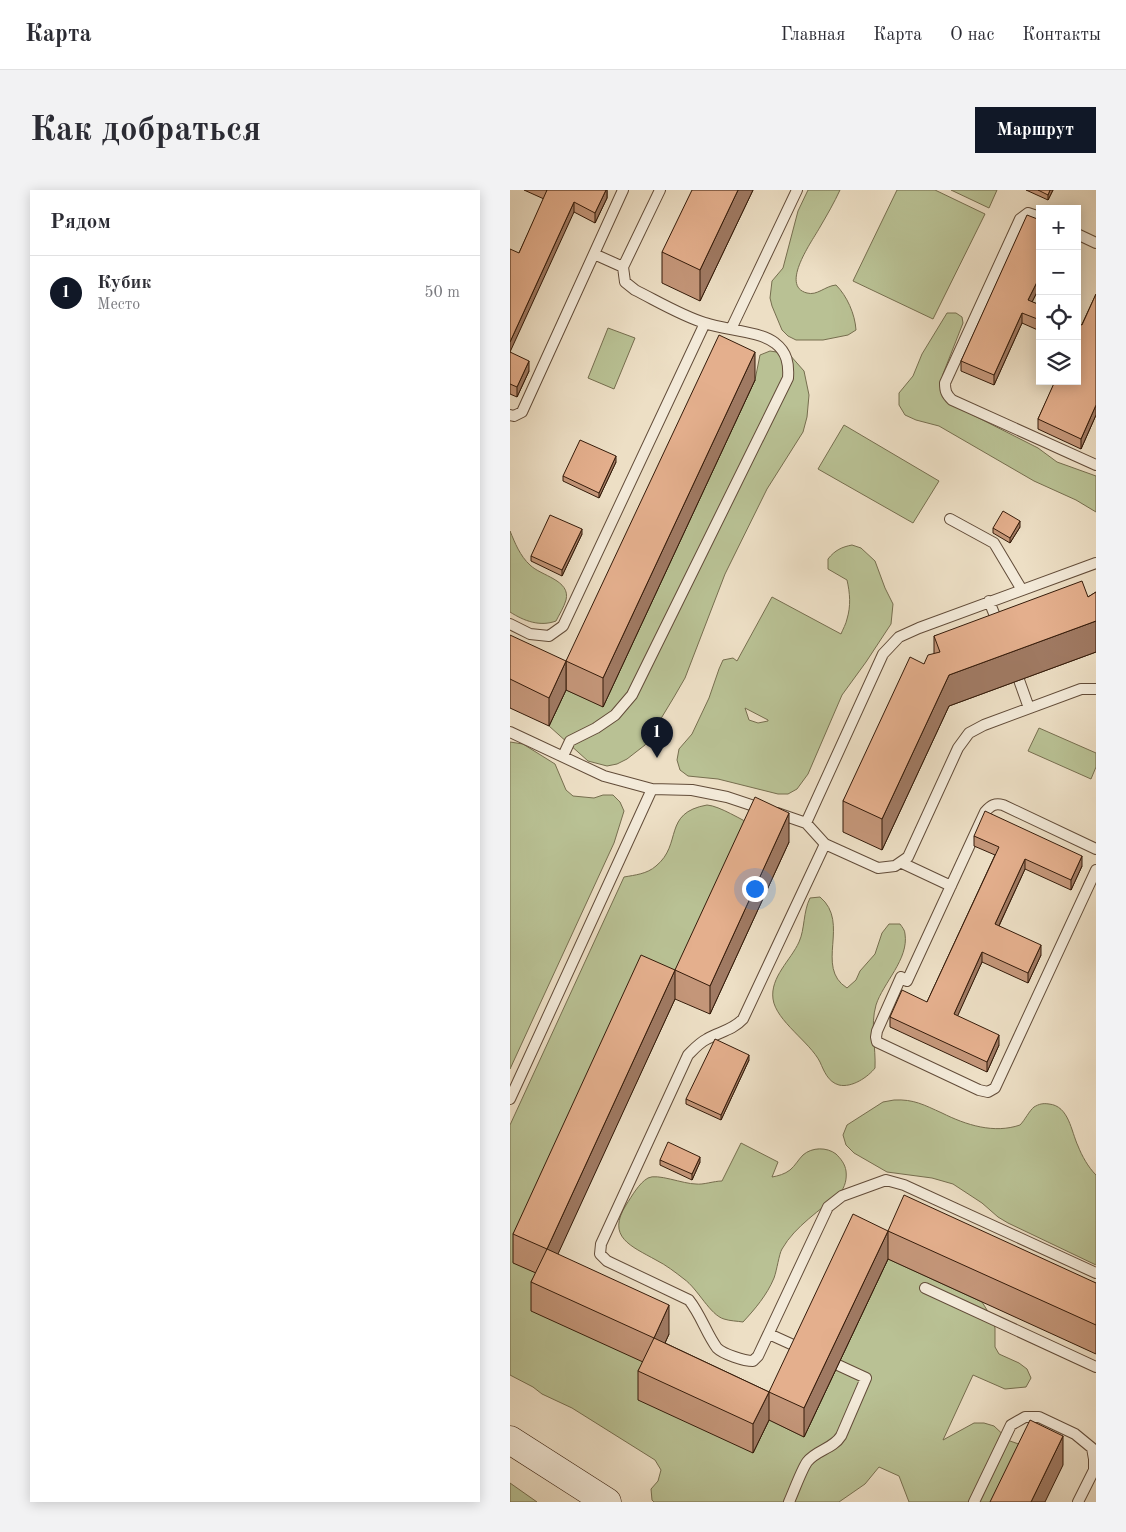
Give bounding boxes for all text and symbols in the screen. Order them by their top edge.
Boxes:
text: Карта [25,23,92,47]
text: Главная [781,26,845,44]
text: Карта [873,26,922,44]
text: О нас [950,26,994,44]
text: Контакты [1022,26,1101,44]
button: Маршрут [975,107,1096,153]
text: Как добраться [30,113,261,148]
map controls [1036,205,1081,385]
button: + [1036,205,1081,250]
text: Рядом [50,212,111,233]
button: − [1036,250,1081,295]
text: Кубик [97,274,151,293]
text: 1 [61,285,71,301]
text: 50 m [424,285,460,301]
button: locate [1036,295,1081,340]
text: Место [97,297,140,313]
button: layers [1036,340,1081,385]
pin: 1 [641,717,673,758]
your location [742,876,768,902]

